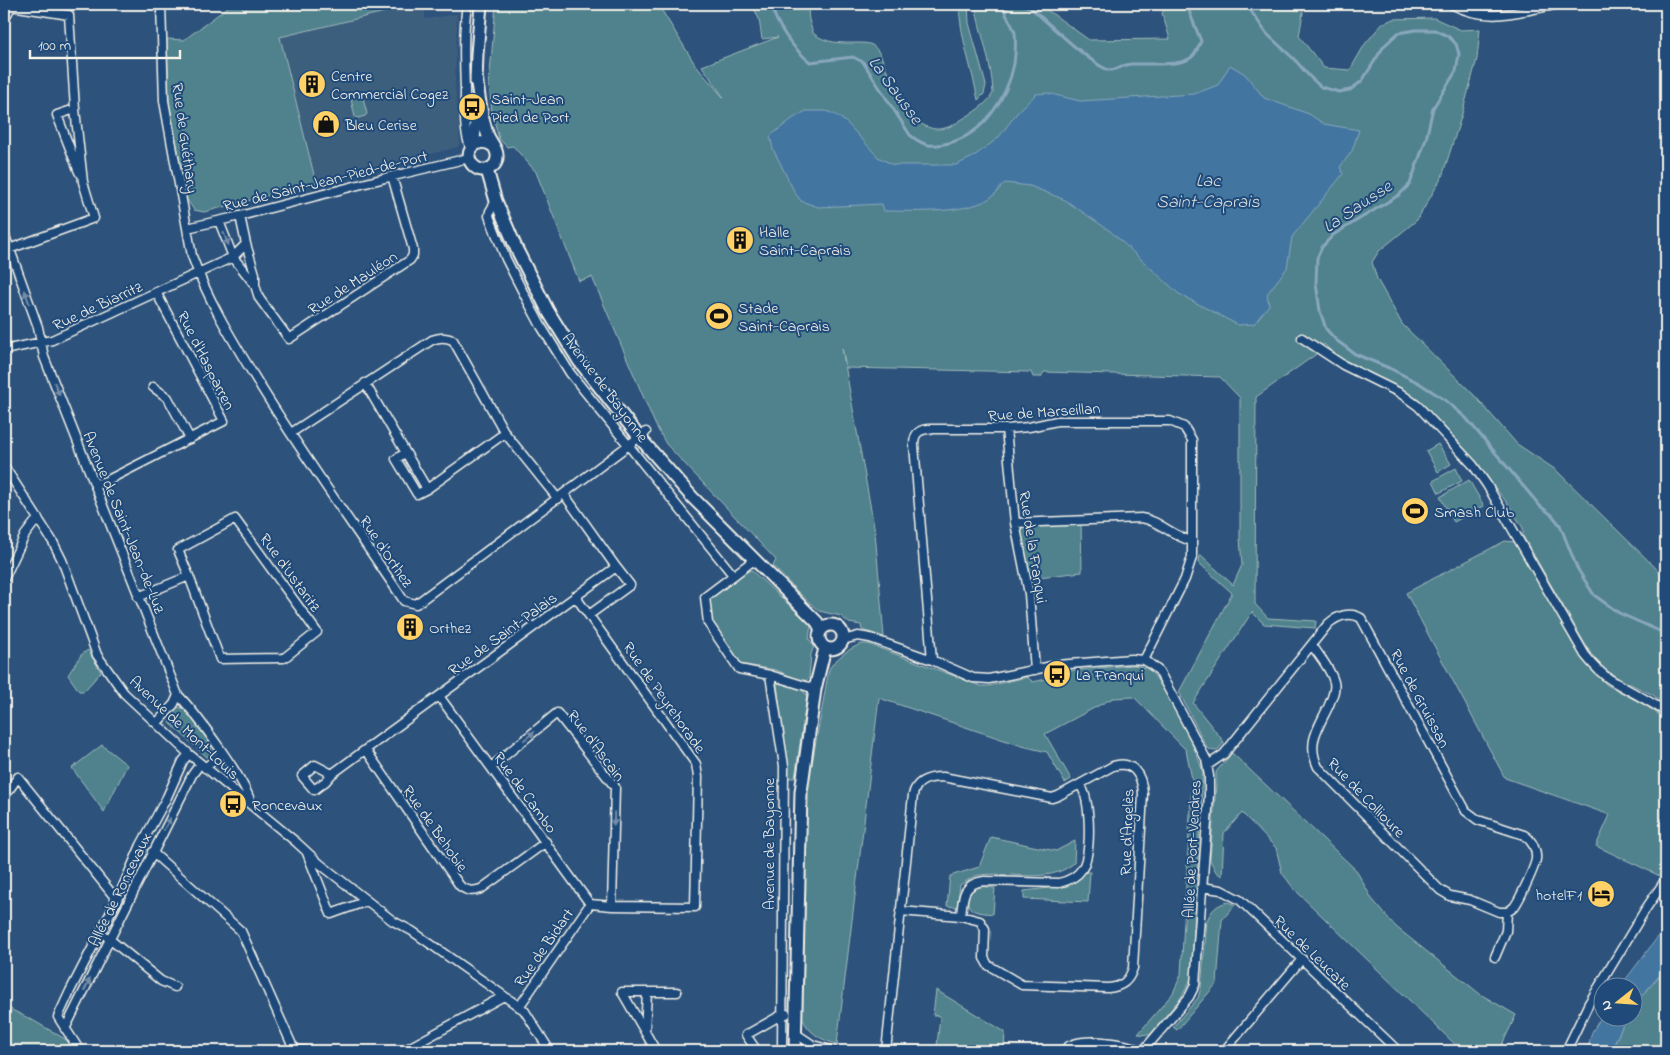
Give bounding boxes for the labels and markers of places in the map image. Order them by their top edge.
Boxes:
place label: Centre Commercial Cogez [331,65,449,107]
building icon: Centre Commercial Cogez [297,69,327,99]
place label: Saint-Jean Pied de Port [491,88,570,130]
bus stop icon: Saint-Jean Pied de Port [457,92,487,122]
shop icon: Bleu Cerise [311,109,341,139]
place label: Bleu Cerise [344,114,418,138]
place label: Halle Saint-Caprais [759,221,851,263]
building icon: Halle Saint-Caprais [725,225,755,255]
place label: Stade Saint-Caprais [738,297,830,339]
sports icon: Stade Saint-Caprais [704,301,734,331]
sports icon: Smash Club [1400,496,1430,526]
place label: Smash Club [1434,501,1515,525]
building icon: Orthez [395,612,425,642]
place label: Orthez [429,617,472,641]
bus stop icon: La Franqui [1042,659,1072,689]
place label: La Franqui [1076,664,1144,688]
bus stop icon: Roncevaux [218,789,248,819]
place label: Roncevaux [252,794,322,818]
hotel icon: hotelF1 [1586,879,1616,909]
place label: hotelF1 [1535,884,1582,908]

